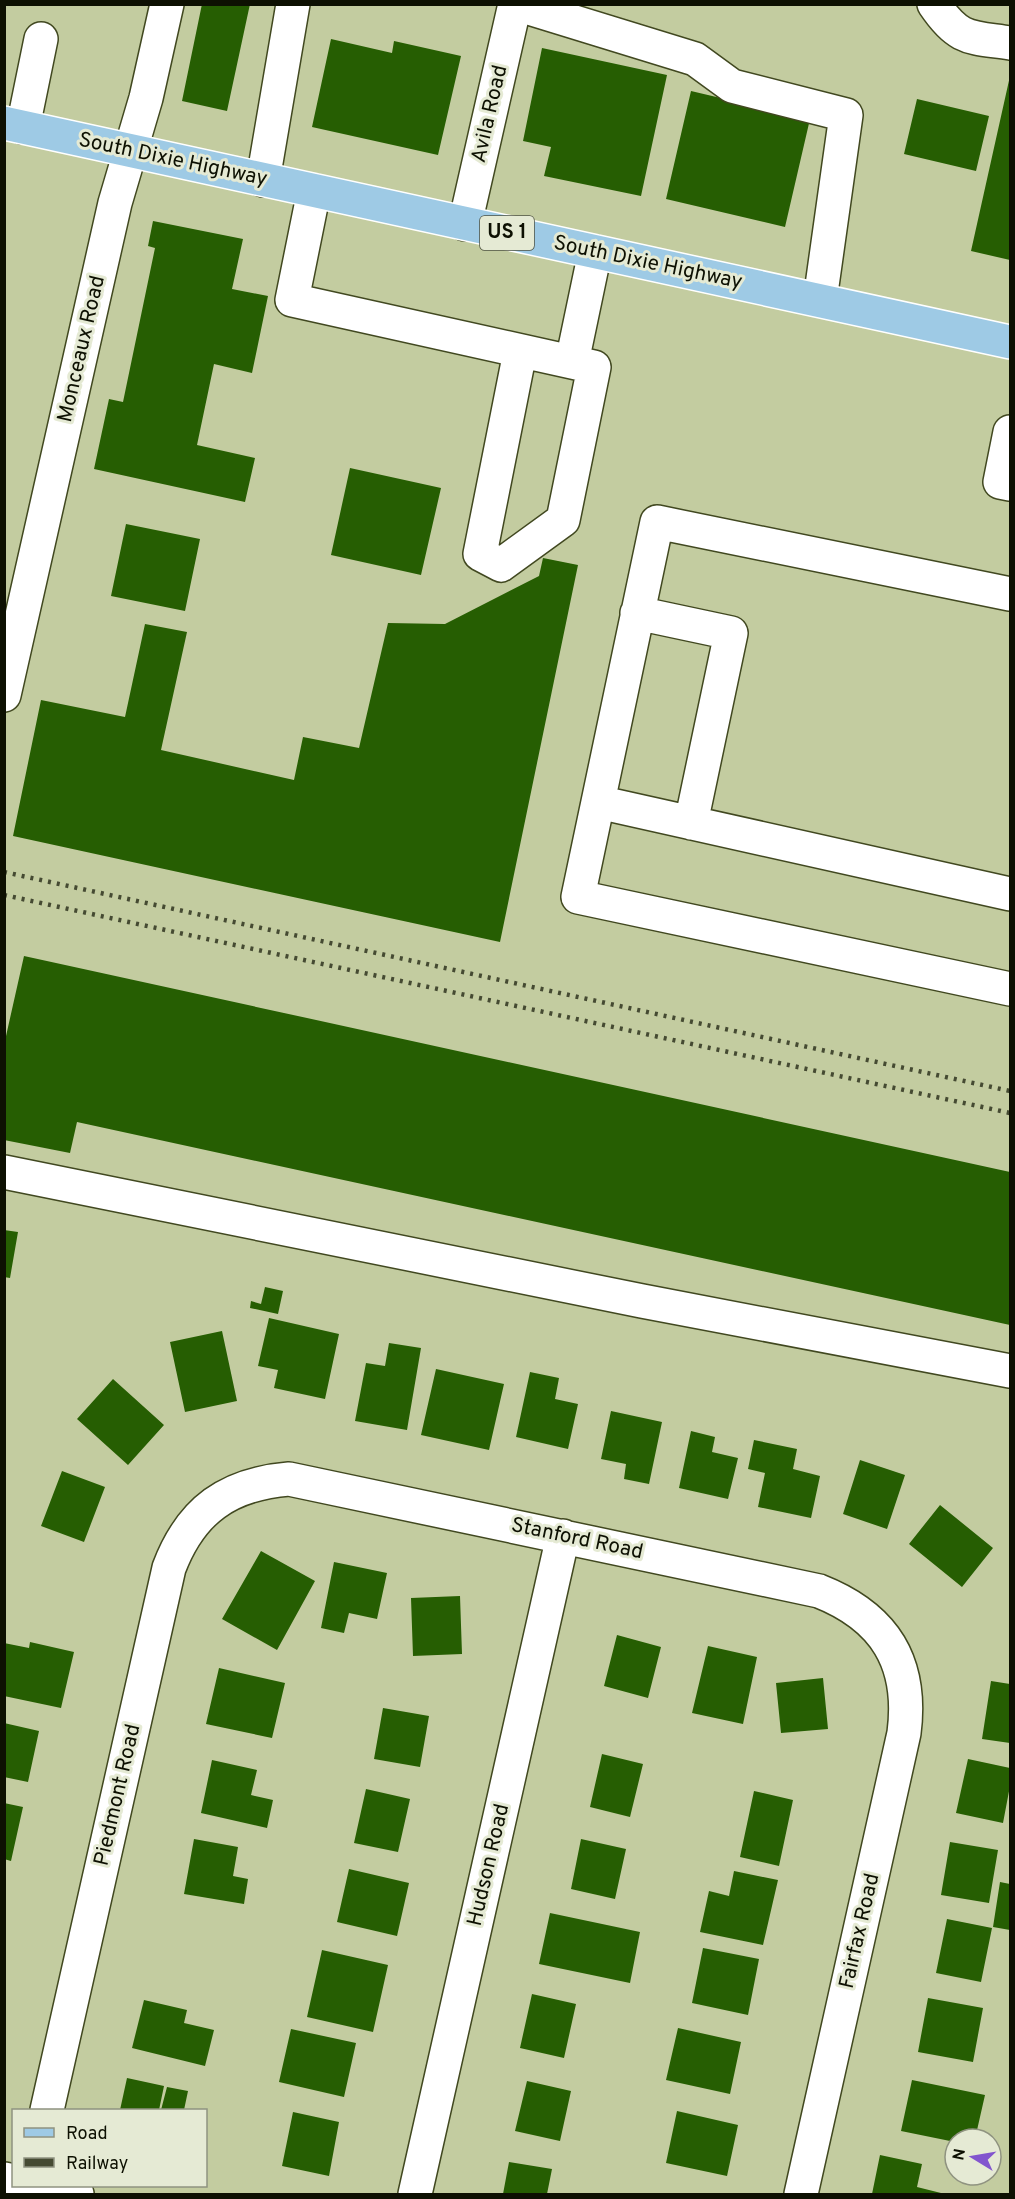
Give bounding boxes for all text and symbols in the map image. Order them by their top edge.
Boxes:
street label: Avila Road [466,63,514,165]
street label: South Dixie Highway [76,127,270,193]
road number: US 1 [480,216,534,250]
street label: South Dixie Highway [551,230,745,296]
street label: Monceaux Road [52,273,112,425]
street label: Stanford Road [508,1512,646,1566]
street label: Piedmont Road [89,1721,147,1869]
street label: Hudson Road [462,1801,516,1929]
street label: Fairfax Road [834,1871,886,1991]
legend [12,2109,207,2187]
text: Road [66,2123,108,2146]
north arrow [943,2127,1003,2187]
text: N [949,2147,971,2162]
text: Railway [66,2153,128,2176]

